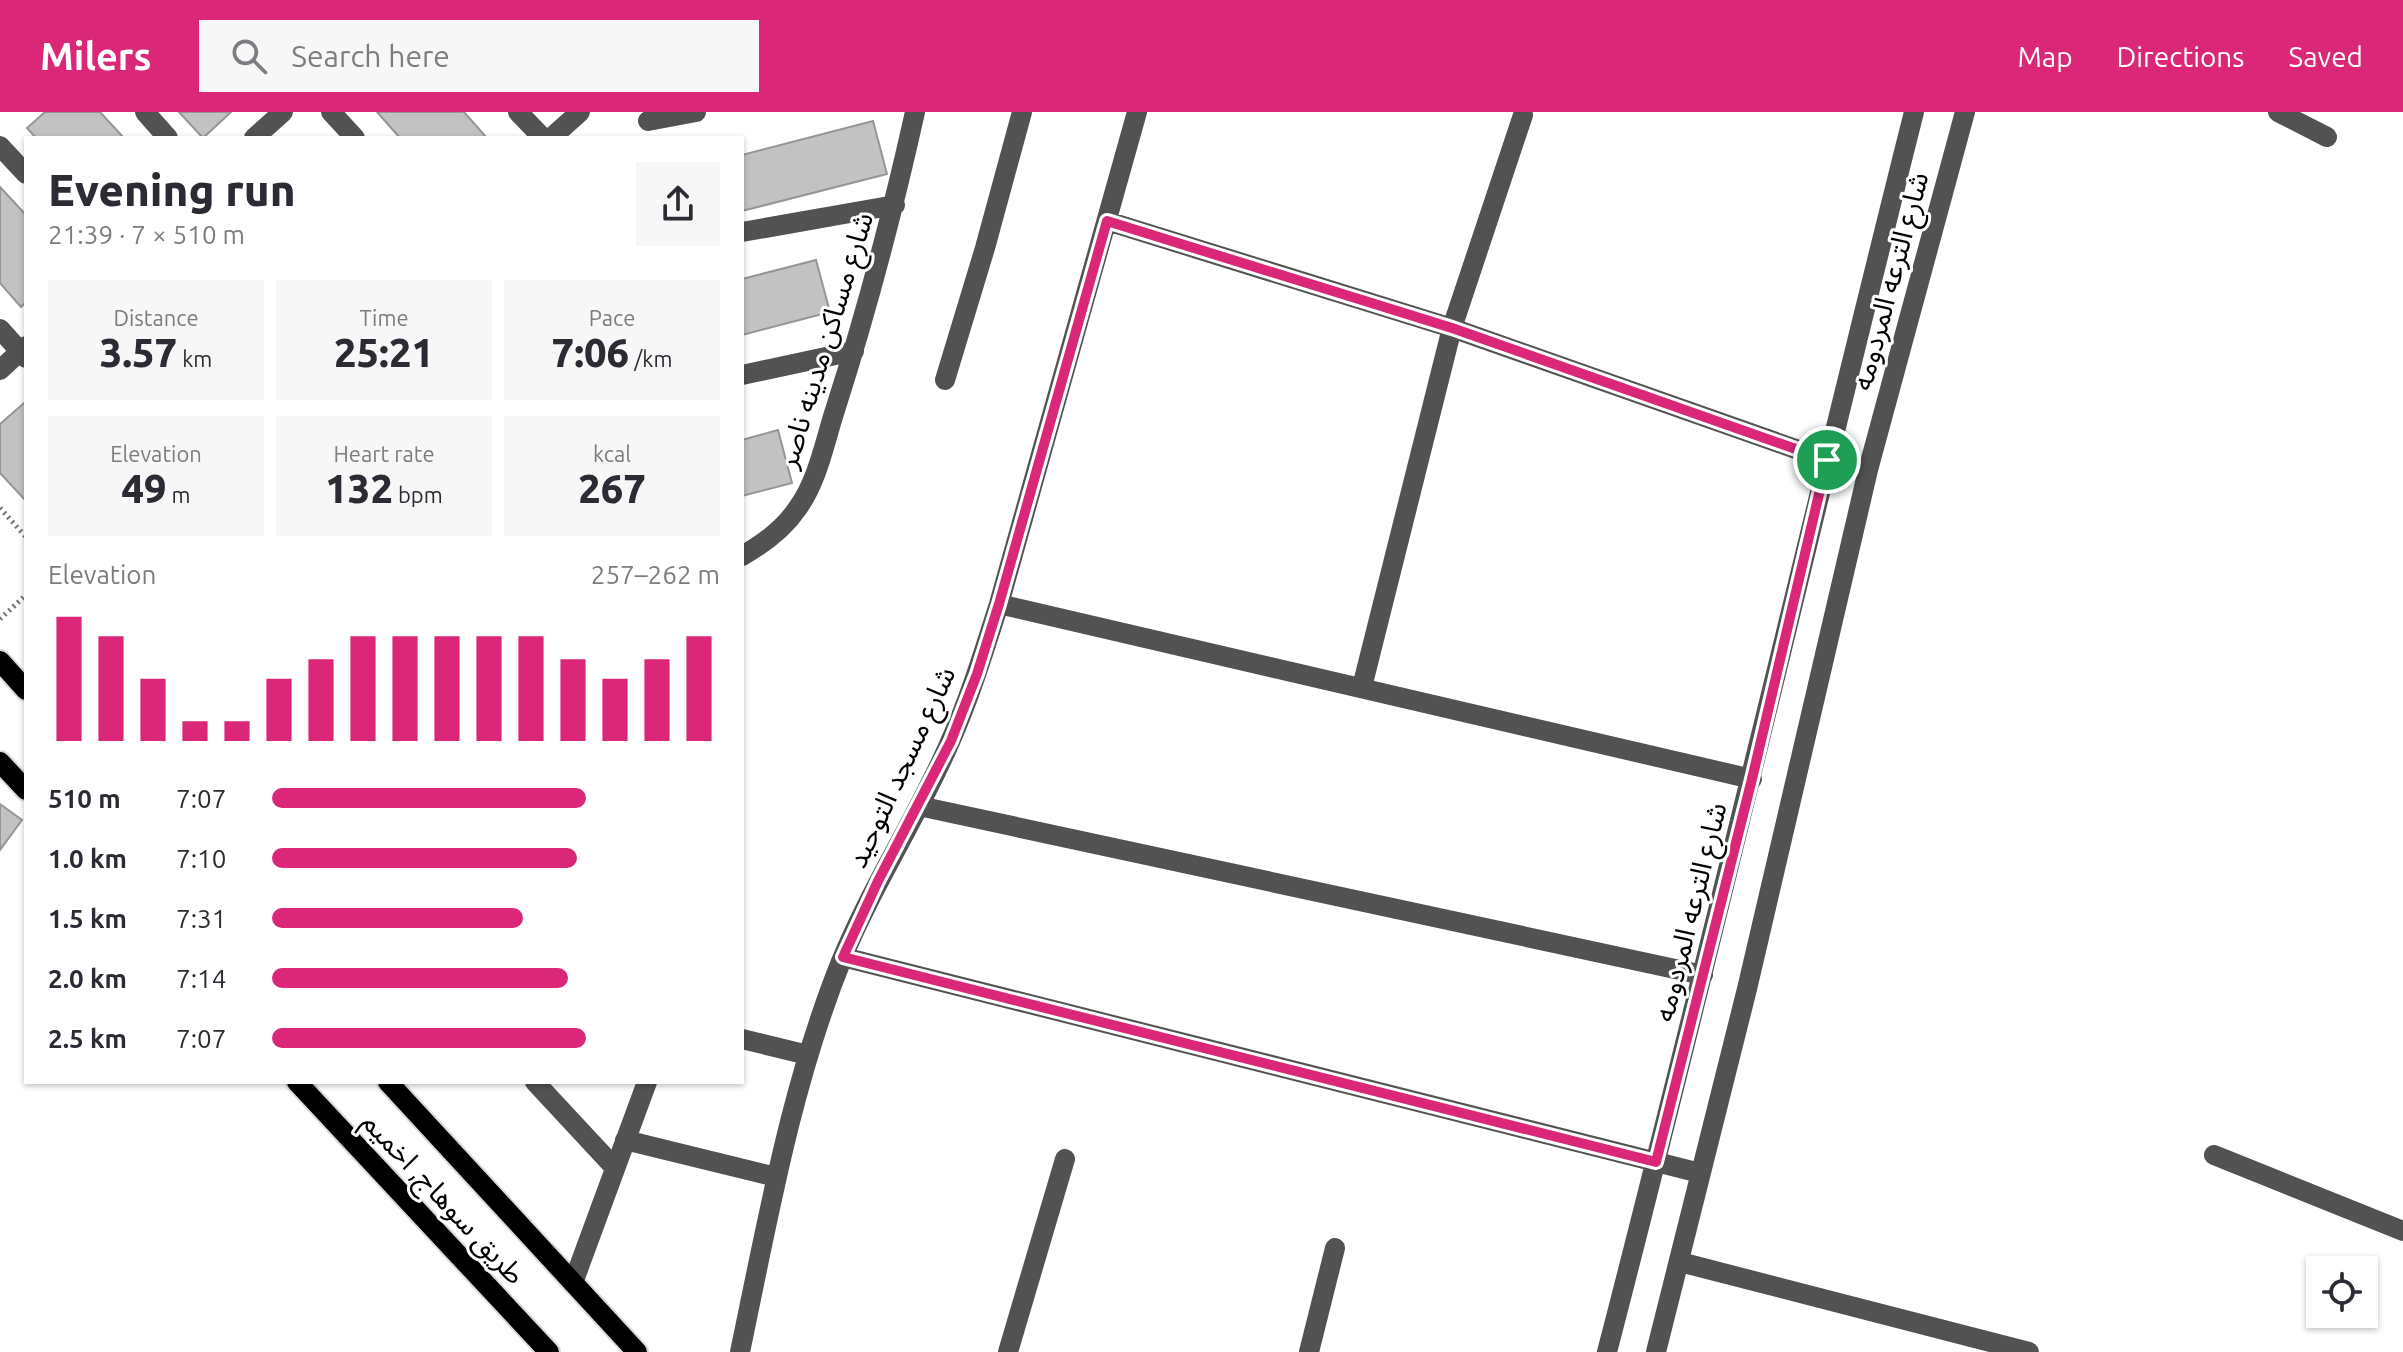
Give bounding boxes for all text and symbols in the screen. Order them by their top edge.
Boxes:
search box [199,20,759,92]
icon: search [227,34,271,78]
text: Milers [40,35,151,77]
text: Search here [291,39,450,73]
text: Map [2017,41,2073,72]
text: Directions [2117,41,2244,72]
text: Saved [2288,41,2363,72]
button: share [636,162,720,246]
text: Evening run [48,165,296,214]
street label: شارع الترعه المردومه [1846,168,1939,395]
street label: شارع مساكن مدينه ناصر [771,208,884,474]
text: 21:39 · 7 × 510 m [48,220,245,249]
text: Distance [113,305,199,330]
text: Time [359,305,409,330]
text: Pace [589,305,635,330]
text: 3.57 [100,330,177,375]
text: 25:21 [334,330,434,375]
text: 7:06 [552,330,629,375]
text: km [177,346,212,371]
text: /km [629,346,672,371]
pin [1793,426,1861,494]
icon: arrive [1805,438,1849,482]
text: Elevation [110,441,202,466]
text: Heart rate [333,441,435,466]
text: kcal [593,441,631,466]
text: 49 [121,466,167,511]
text: 132 [325,466,393,511]
text: 267 [578,466,646,511]
text: m [167,482,191,507]
text: bpm [393,482,443,507]
text: Elevation [48,560,156,589]
text: 257–262 m [591,560,720,589]
street label: شارع مسجد التوحيد [840,661,966,875]
text: 510 m [48,784,121,813]
text: 7:07 [176,784,226,813]
street label: شارع الترعه المردومه [1647,799,1738,1026]
text: 1.0 km [48,844,127,873]
text: 7:10 [176,844,226,873]
text: 1.5 km [48,904,127,933]
text: 7:31 [176,904,226,933]
text: 2.0 km [48,964,127,993]
text: 7:14 [176,964,226,993]
text: 2.5 km [48,1024,127,1053]
text: 7:07 [176,1024,226,1053]
street label: طريق سوهاج, اخميم [352,1106,532,1294]
map controls [2306,1256,2378,1328]
button: locate [2306,1256,2378,1328]

